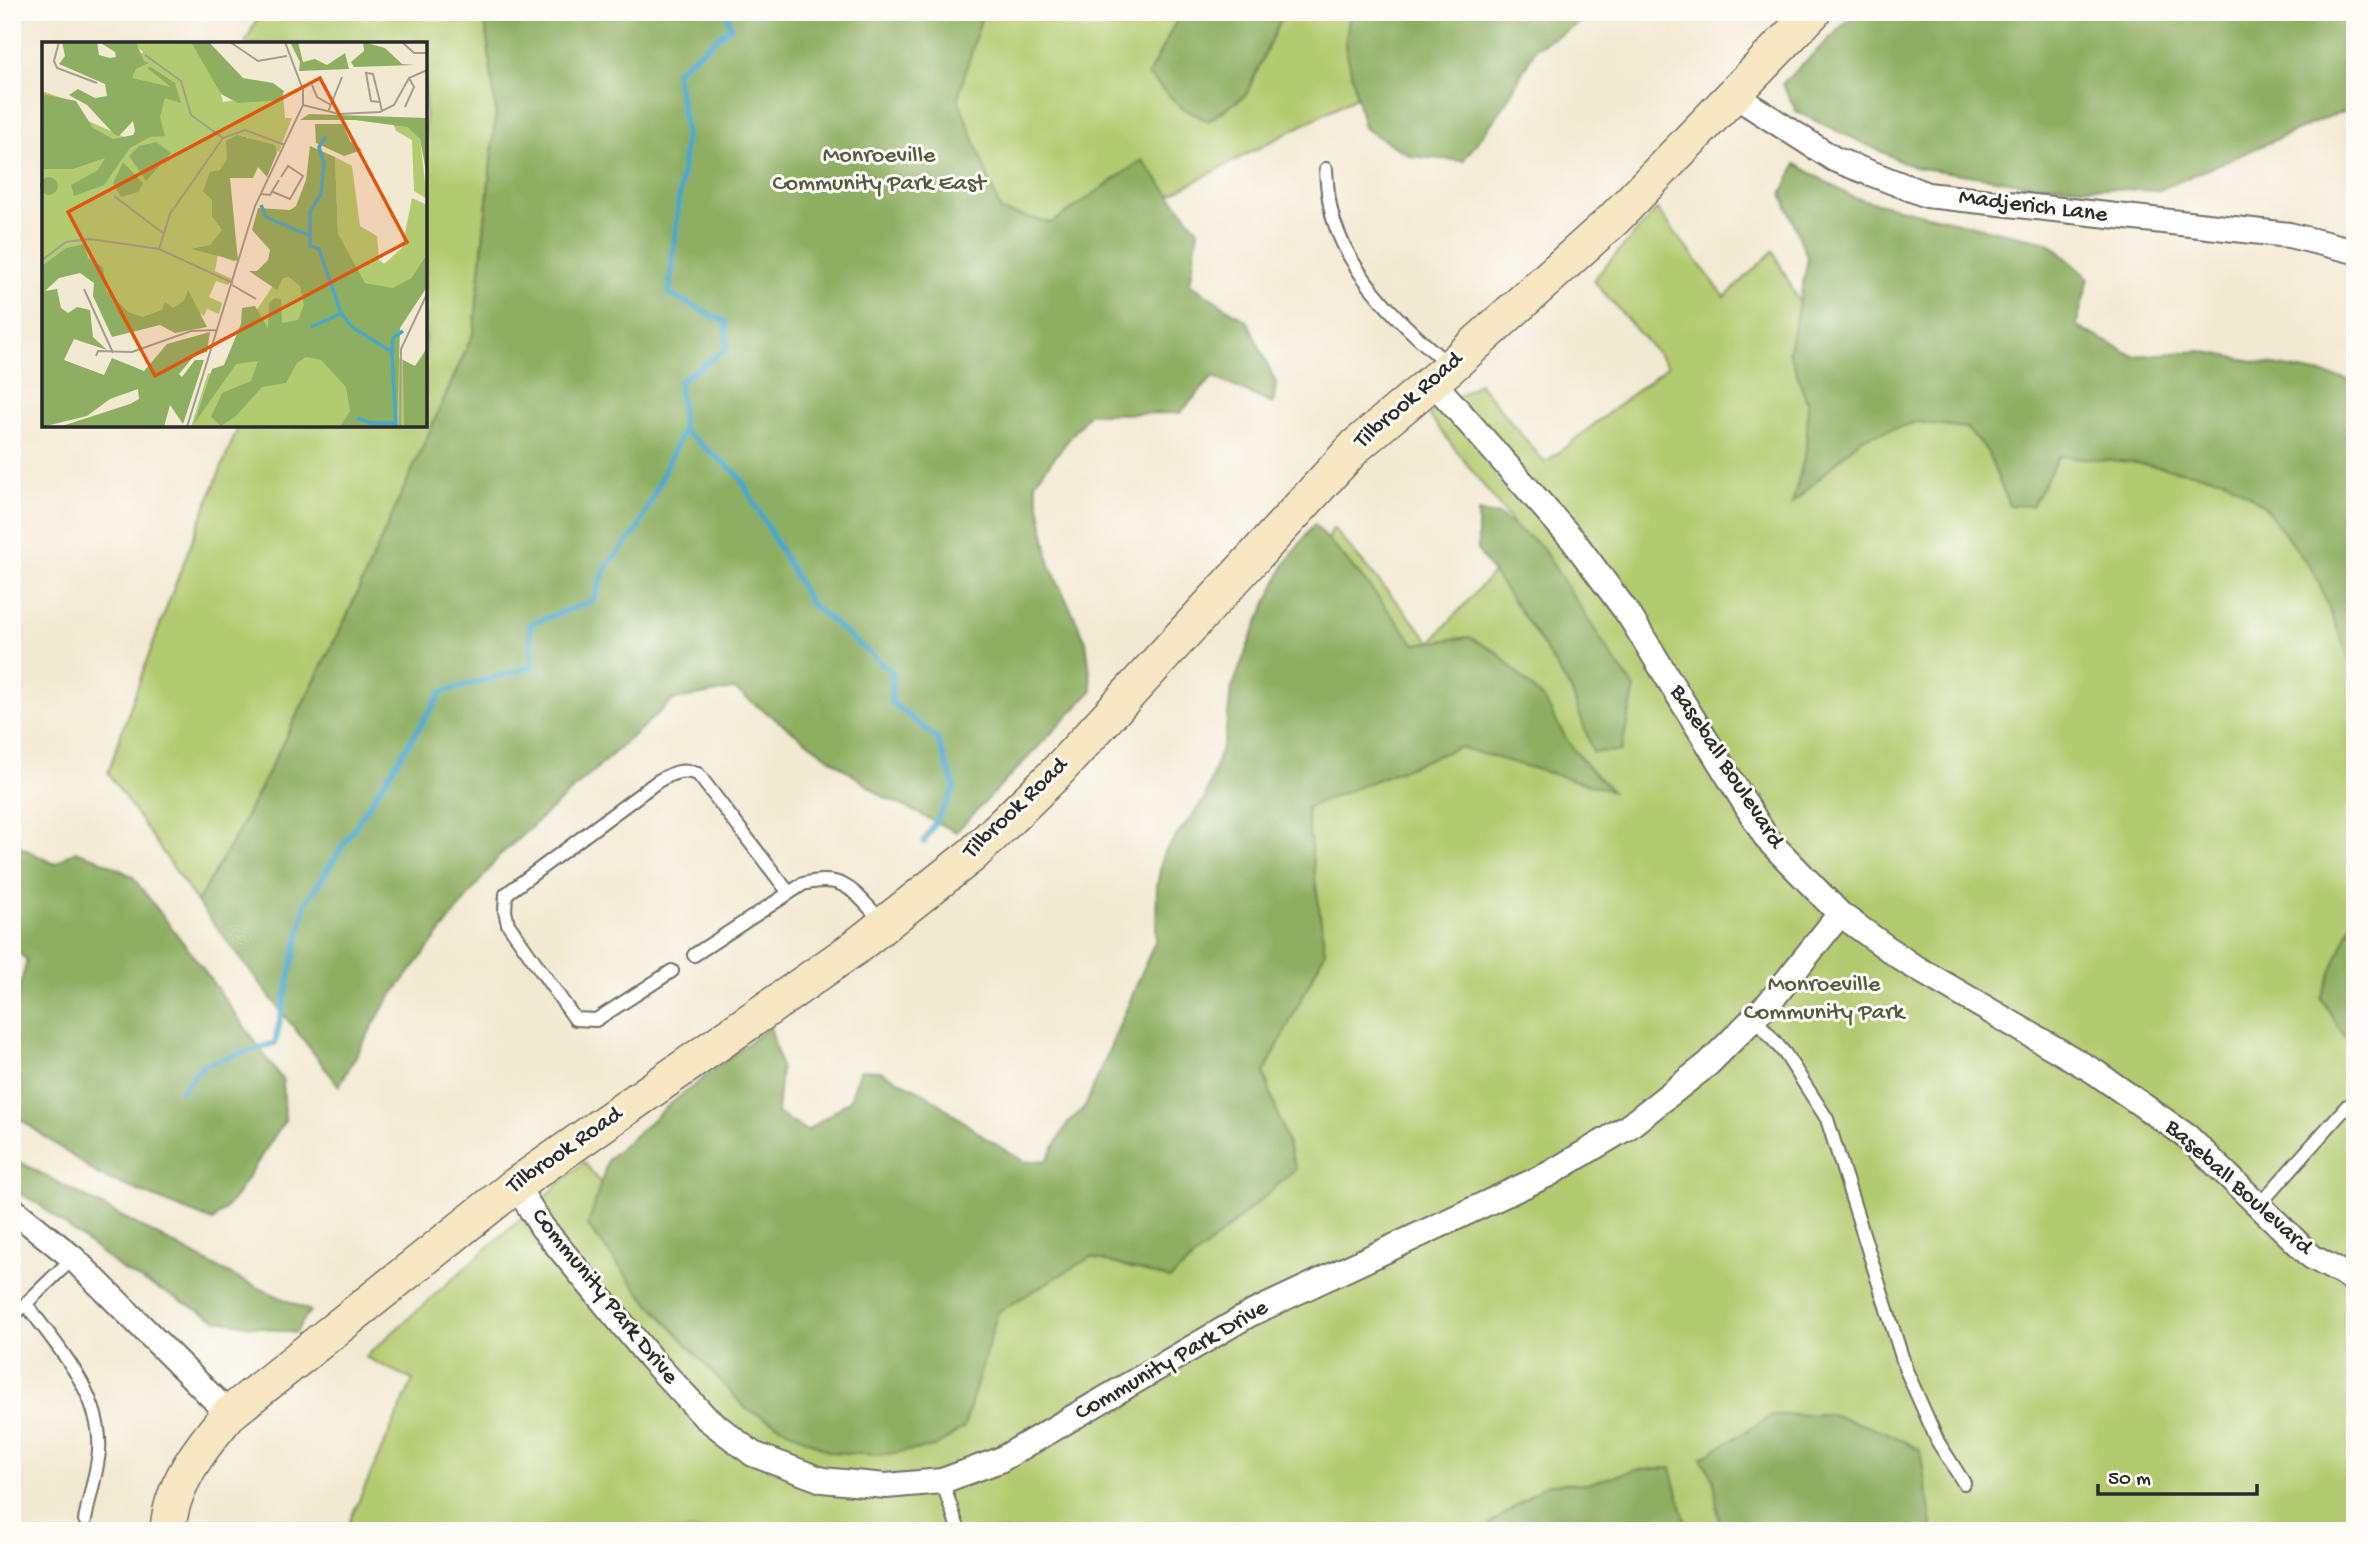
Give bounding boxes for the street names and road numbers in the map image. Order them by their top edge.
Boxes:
street label: Madjerich Lane [1957,183,2110,231]
street label: Tilbrook Road [1347,345,1471,457]
street label: Baseball Boulevard [1662,679,1791,856]
street label: Tilbrook Road [956,750,1076,868]
street label: Tilbrook Road [500,1099,630,1203]
street label: Baseball Boulevard [2157,1113,2319,1263]
street label: Community Park Drive [524,1203,684,1391]
street label: Community Park Drive [1070,1294,1274,1428]

